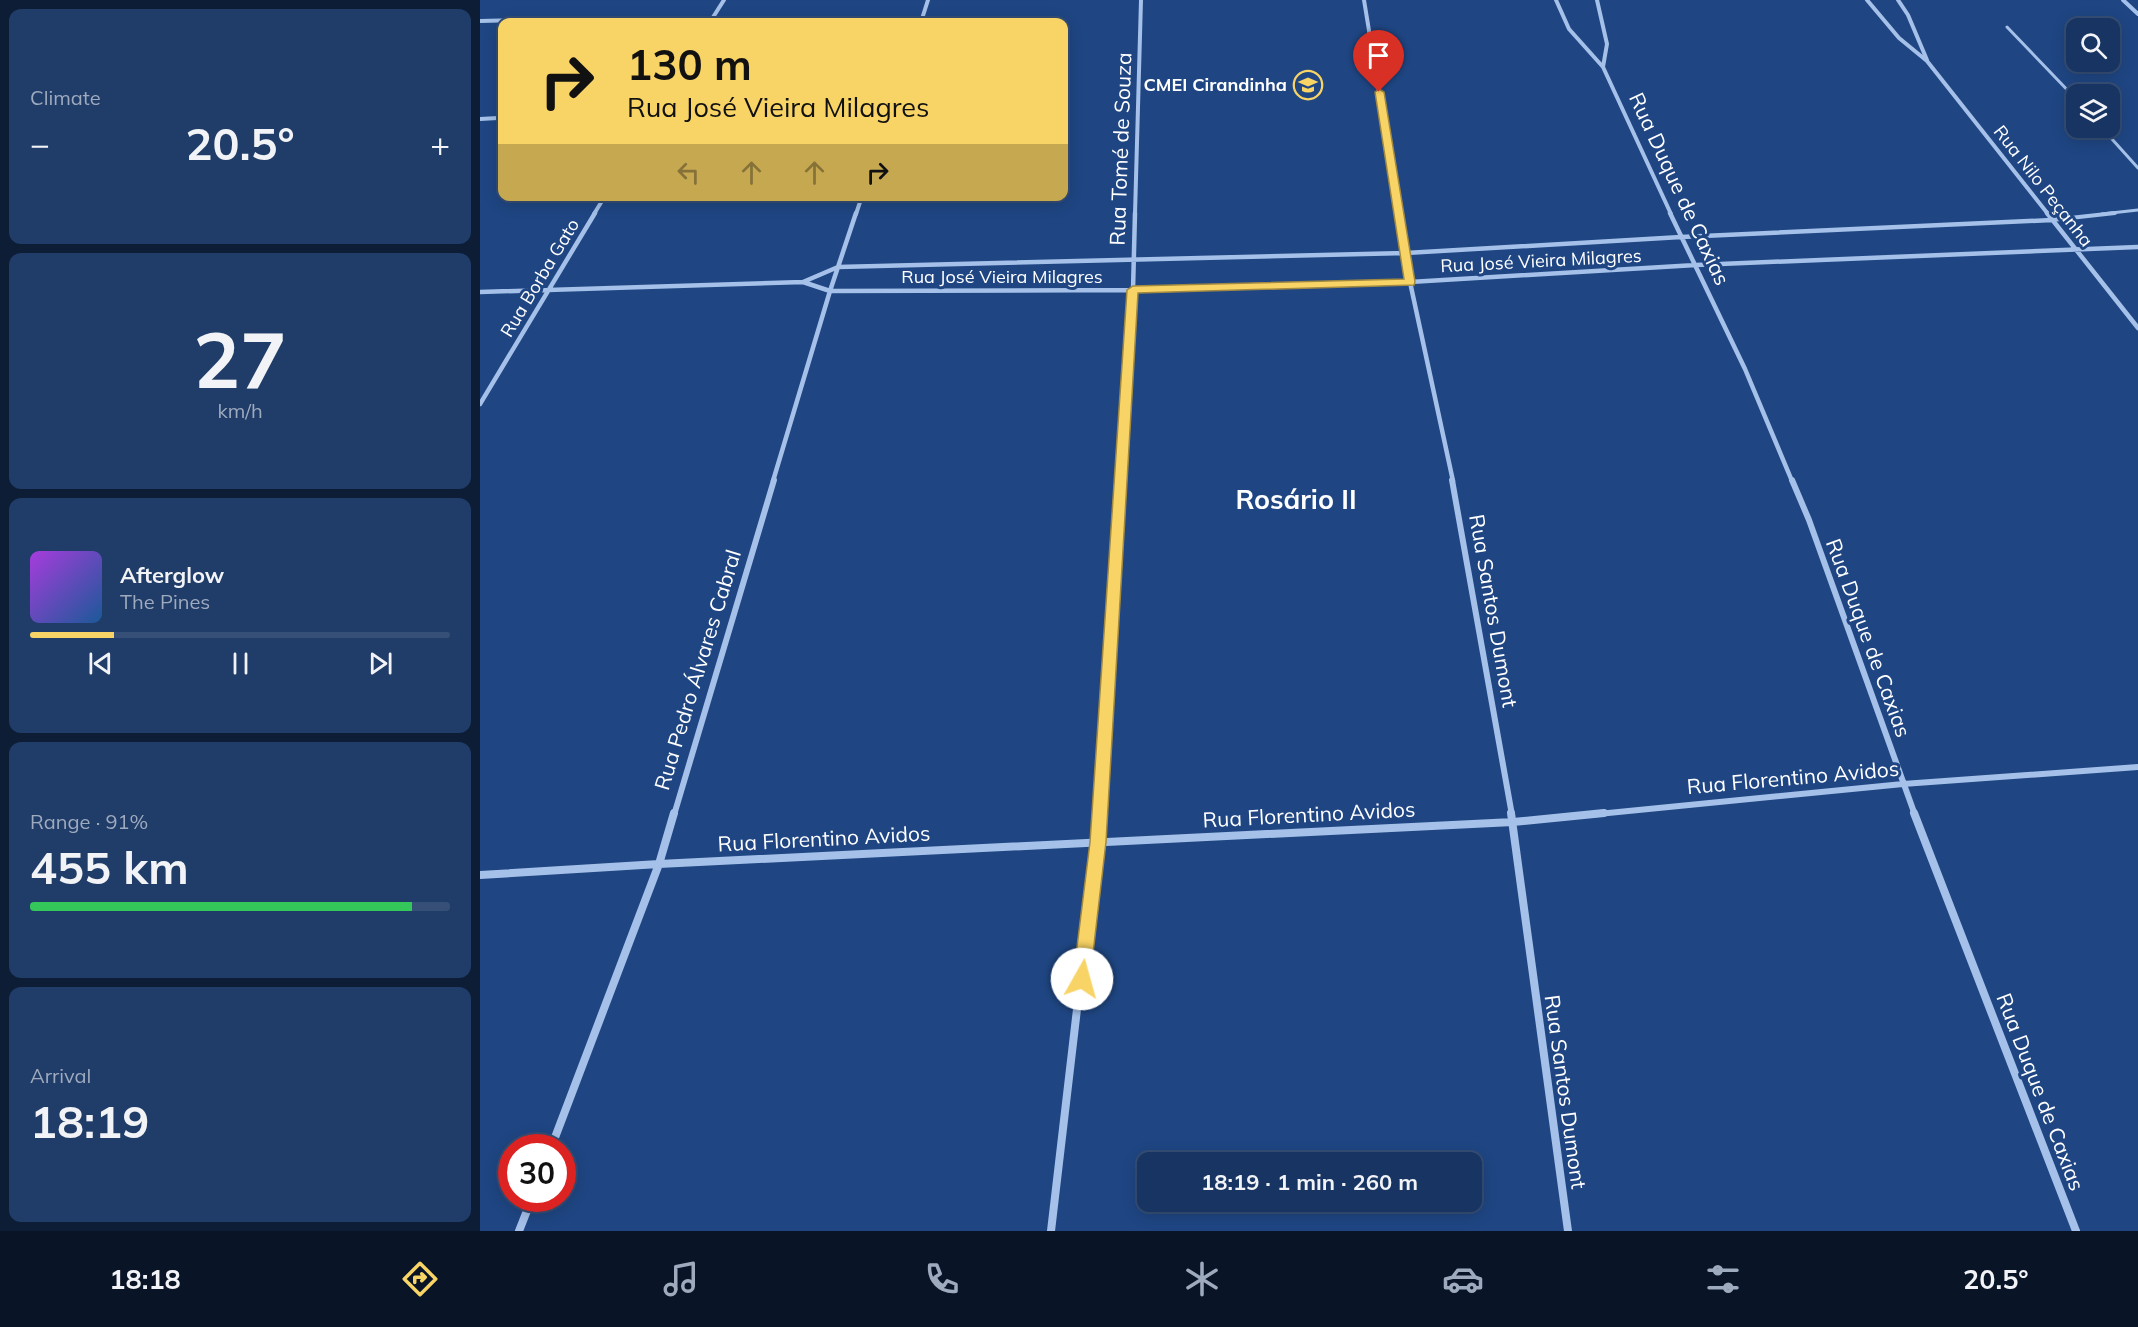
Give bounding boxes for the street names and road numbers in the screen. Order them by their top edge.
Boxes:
street label: Rua Tomé de Souza [1104,52,1136,246]
street label: Rua Duque de Caxias [1624,88,1736,289]
street label: Rua Nilo Peçanha [1989,120,2098,251]
street label: Rua Borba Gato [495,214,584,341]
street label: Rua José Vieira Milagres [1440,244,1642,277]
street label: Rua José Vieira Milagres [901,265,1103,288]
street label: Rua Santos Dumont [1464,512,1524,709]
street label: Rua Duque de Caxias [1821,535,1917,741]
street label: Rua Pedro Álvares Cabral [648,546,746,793]
street label: Rua Florentino Avidos [1686,755,1900,799]
street label: Rua Florentino Avidos [1202,795,1416,833]
street label: Rua Florentino Avidos [717,819,931,857]
street label: Rua Duque de Caxias [1991,989,2091,1194]
street label: Rua Santos Dumont [1539,993,1592,1191]

